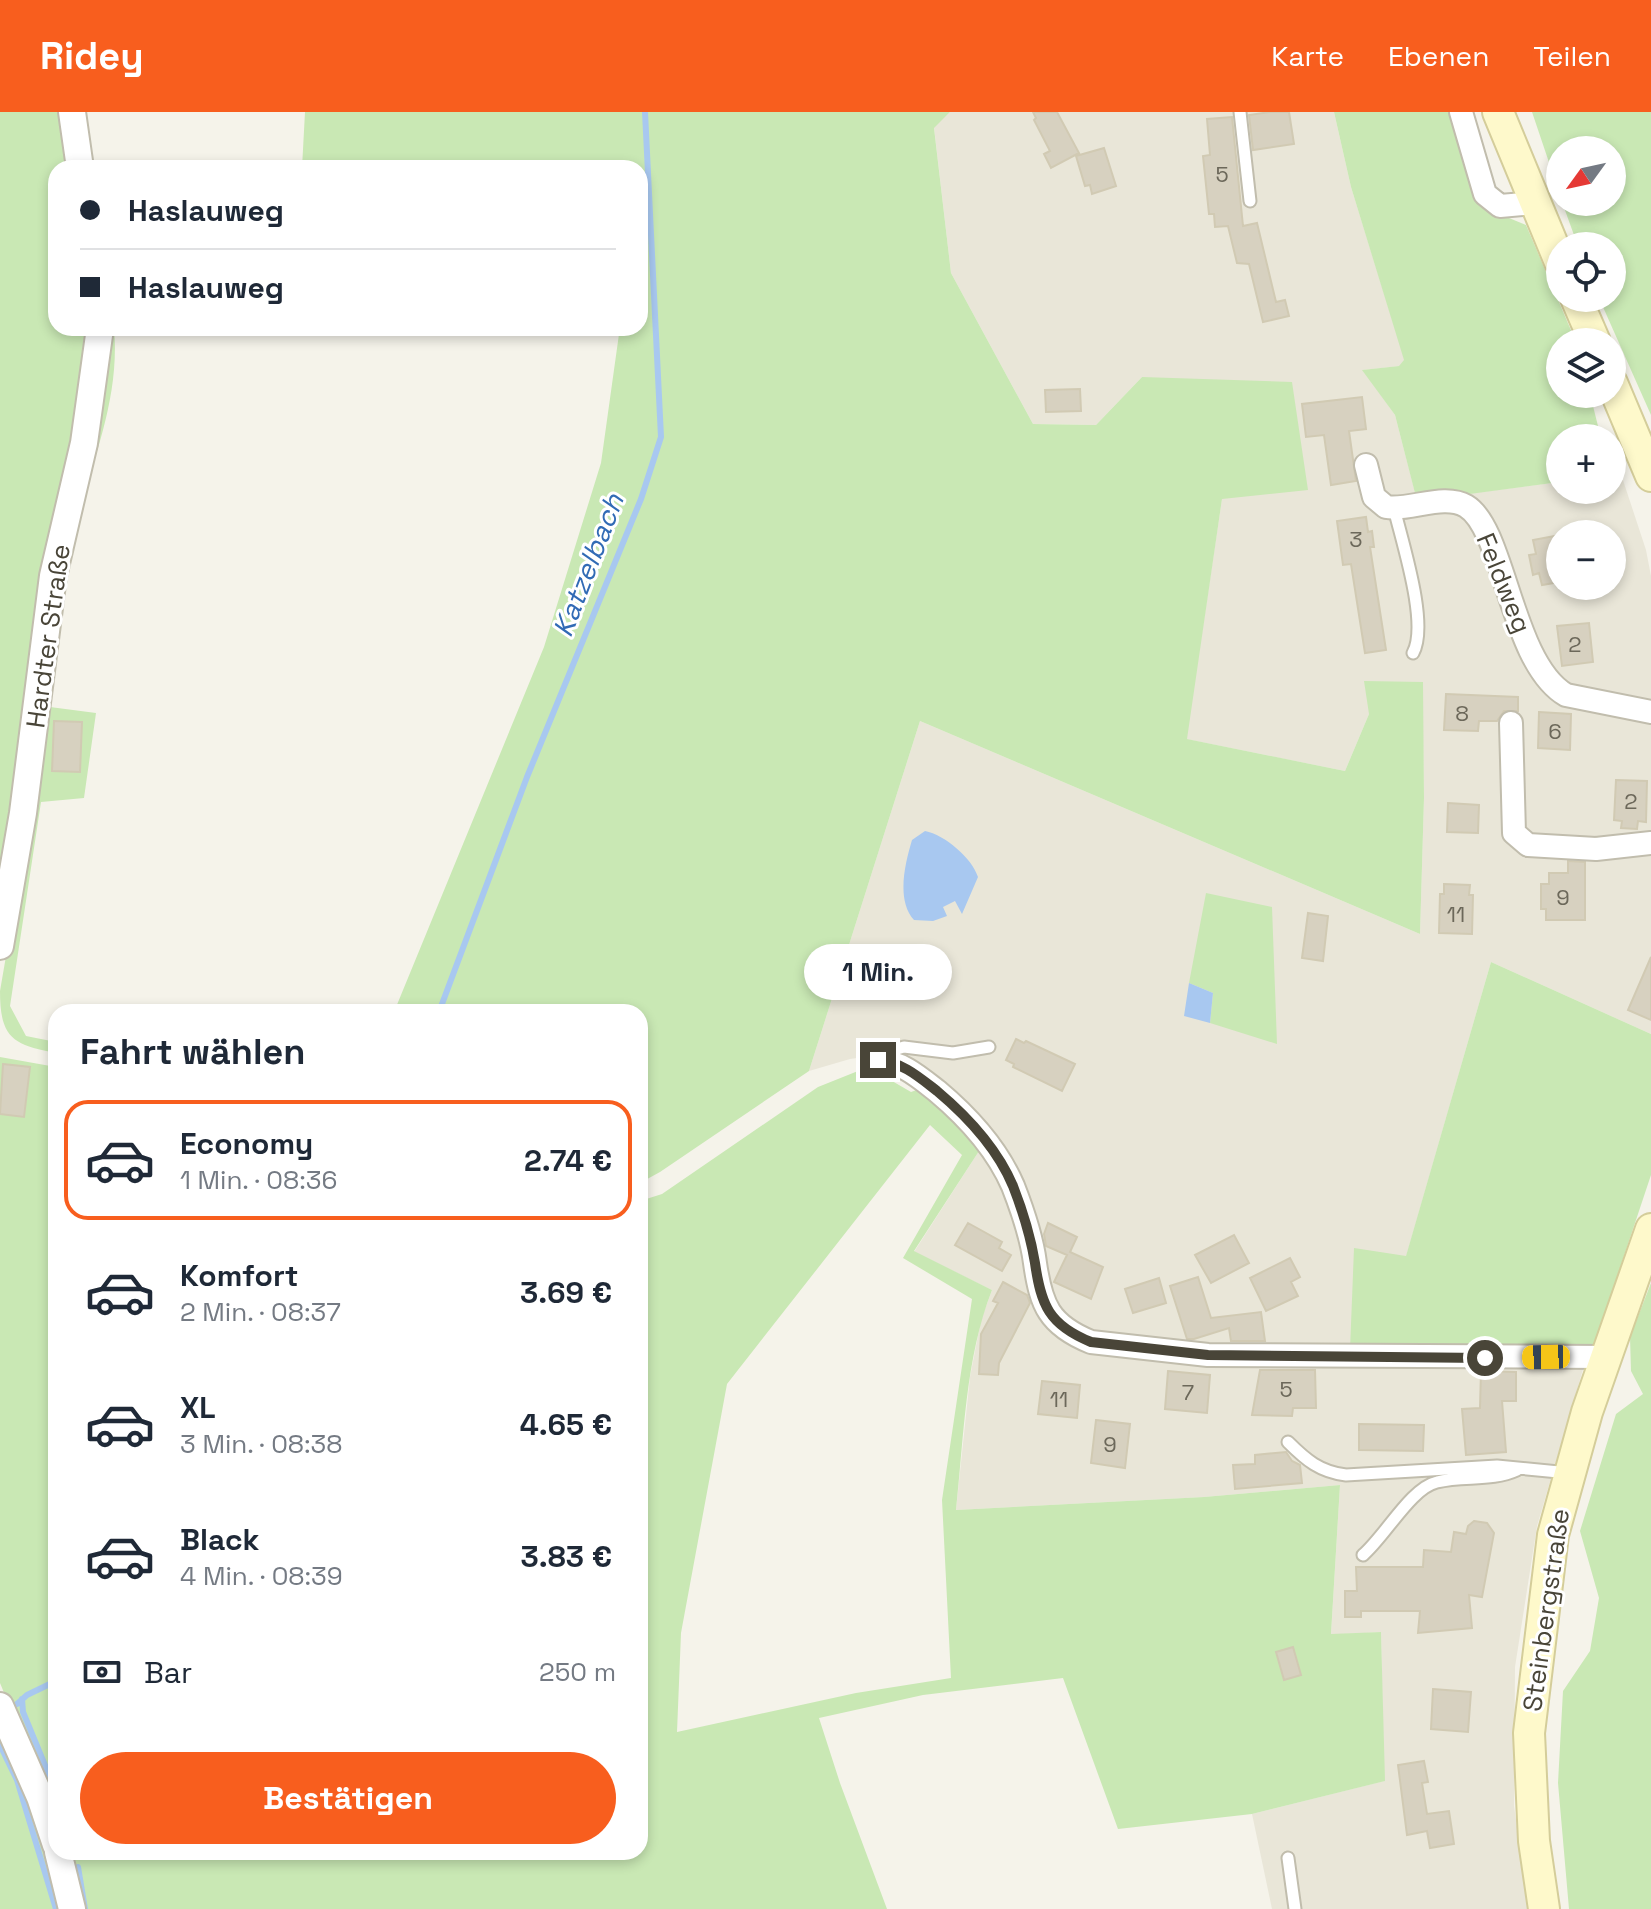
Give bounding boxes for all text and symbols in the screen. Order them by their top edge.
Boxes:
text: Ridey [40,32,144,80]
text: Karte [1271,38,1344,74]
text: Ebenen [1388,38,1489,74]
text: Teilen [1533,38,1611,74]
north arrow [1546,136,1626,216]
map controls [1546,136,1626,600]
house number: 5 [1215,160,1229,188]
text: Haslauweg [128,191,284,230]
button: locate [1546,232,1626,312]
text: Haslauweg [128,268,284,307]
button: layers [1546,328,1626,408]
button: + [1546,424,1626,504]
water label: Katzelbach [544,488,632,642]
button: − [1546,520,1626,600]
house number: 3 [1349,525,1363,553]
street label: Feldweg [1469,528,1539,638]
street label: Hardter Straße [18,542,78,730]
house number: 2 [1568,630,1582,658]
house number: 8 [1455,699,1469,727]
house number: 6 [1548,717,1562,745]
house number: 2 [1624,787,1638,815]
house number: 9 [1556,883,1570,911]
house number: 11 [1447,900,1465,928]
callout: 1 Min. [804,944,952,1000]
text: 1 Min. [842,955,914,989]
text: Fahrt wählen [80,1029,305,1075]
route end [860,1042,896,1078]
icon: car [84,1124,156,1196]
text: Economy [180,1124,313,1163]
text: 2.74 € [524,1141,612,1180]
text: 1 Min. · 08:36 [180,1163,337,1197]
icon: car [84,1256,156,1328]
text: Komfort [180,1256,298,1295]
text: 3.69 € [520,1273,612,1312]
text: 2 Min. · 08:37 [180,1295,341,1329]
route start [1467,1340,1503,1376]
car [1522,1345,1570,1369]
house number: 5 [1279,1375,1293,1403]
house number: 7 [1182,1378,1194,1406]
house number: 11 [1050,1385,1068,1413]
icon: car [84,1388,156,1460]
text: XL [180,1388,216,1427]
text: 4.65 € [520,1405,612,1444]
text: 3 Min. · 08:38 [180,1427,342,1461]
house number: 9 [1103,1430,1117,1458]
street label: Steinbergstraße [1515,1506,1577,1714]
icon: car [84,1520,156,1592]
text: Black [180,1520,259,1559]
text: 3.83 € [521,1537,612,1576]
text: 4 Min. · 08:39 [180,1559,343,1593]
icon: cash [80,1650,124,1694]
text: Bar [144,1653,192,1692]
text: 250 m [539,1655,616,1689]
button: Bestätigen [80,1752,616,1844]

